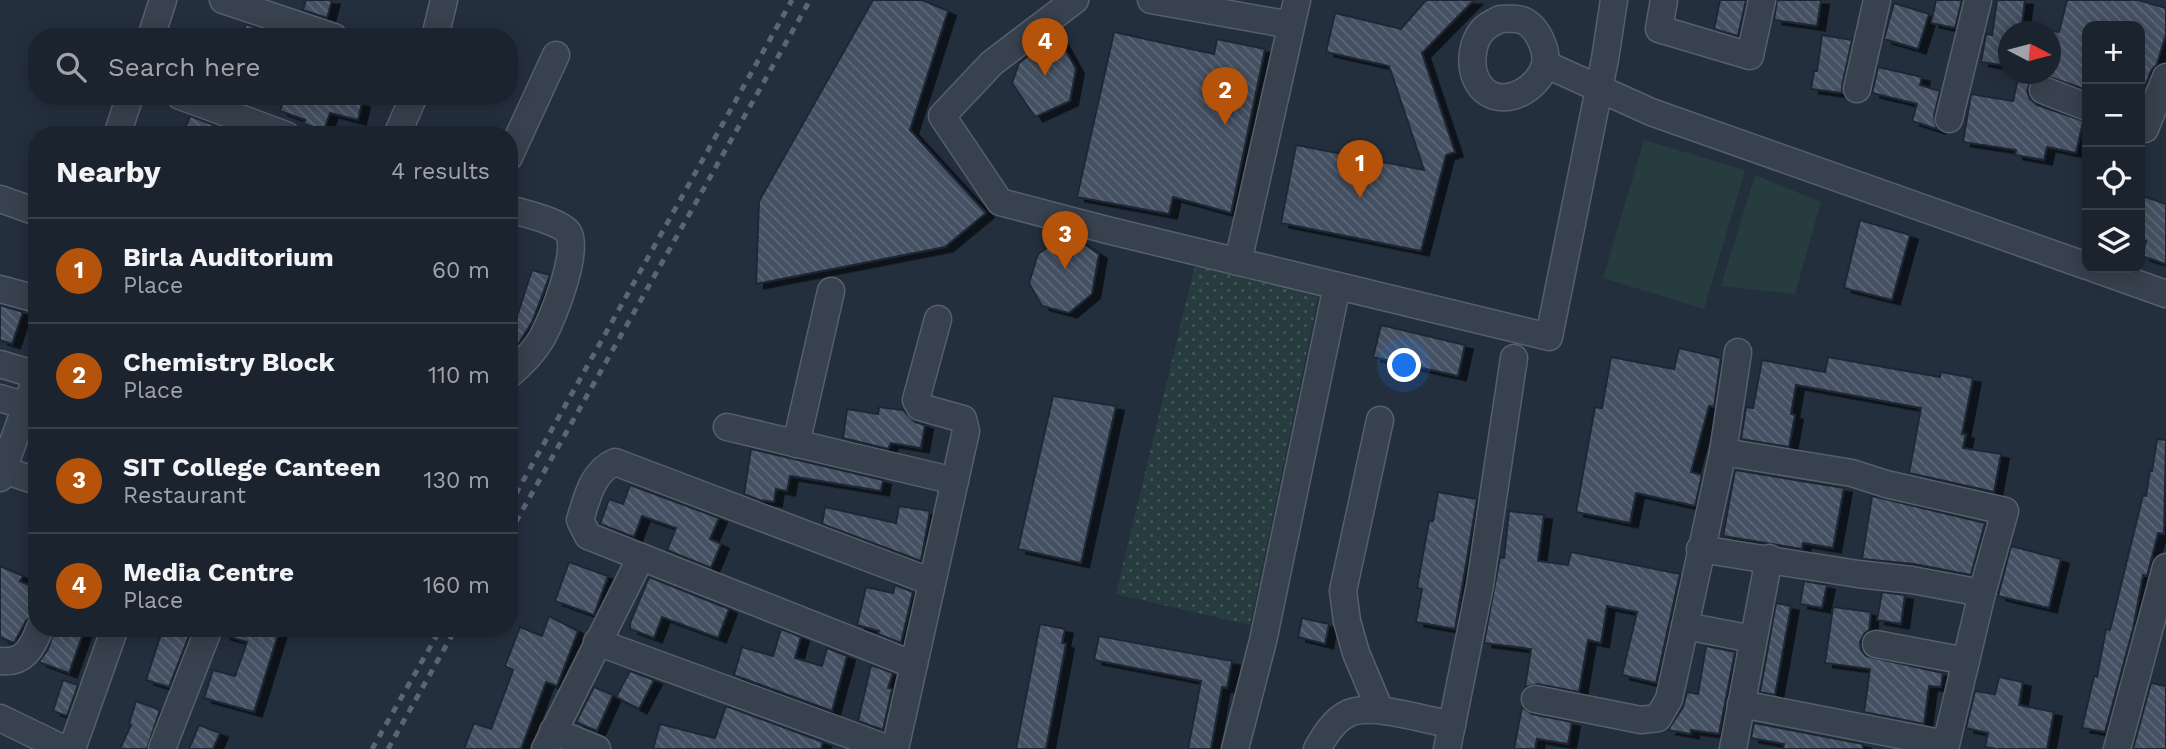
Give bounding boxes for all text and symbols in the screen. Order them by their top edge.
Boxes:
pin: 4 [1022,18,1068,76]
north arrow [1998,21,2061,84]
map controls [2082,21,2145,273]
button: + [2082,21,2145,84]
search box [28,28,518,105]
icon: search [52,48,90,86]
text: Search here [108,52,260,82]
pin: 2 [1202,67,1248,125]
button: − [2082,84,2145,147]
pin: 1 [1337,140,1383,198]
button: locate [2082,147,2145,210]
text: Nearby [56,154,161,189]
text: 4 results [391,158,490,185]
button: layers [2082,210,2145,273]
pin: 3 [1042,211,1088,269]
text: Birla Auditorium [123,242,334,272]
text: 1 [74,257,84,284]
text: 60 m [432,257,490,284]
text: Place [123,272,183,299]
text: Chemistry Block [123,347,335,377]
your location [1387,348,1421,382]
text: 2 [72,362,86,389]
text: 110 m [428,362,490,389]
text: Place [123,377,183,404]
text: SIT College Canteen [123,452,381,482]
text: 3 [72,467,86,494]
text: 130 m [424,467,490,494]
text: Restaurant [123,482,246,509]
text: Media Centre [123,557,294,587]
text: 4 [72,572,86,599]
text: 160 m [423,572,490,599]
text: Place [123,587,183,614]

